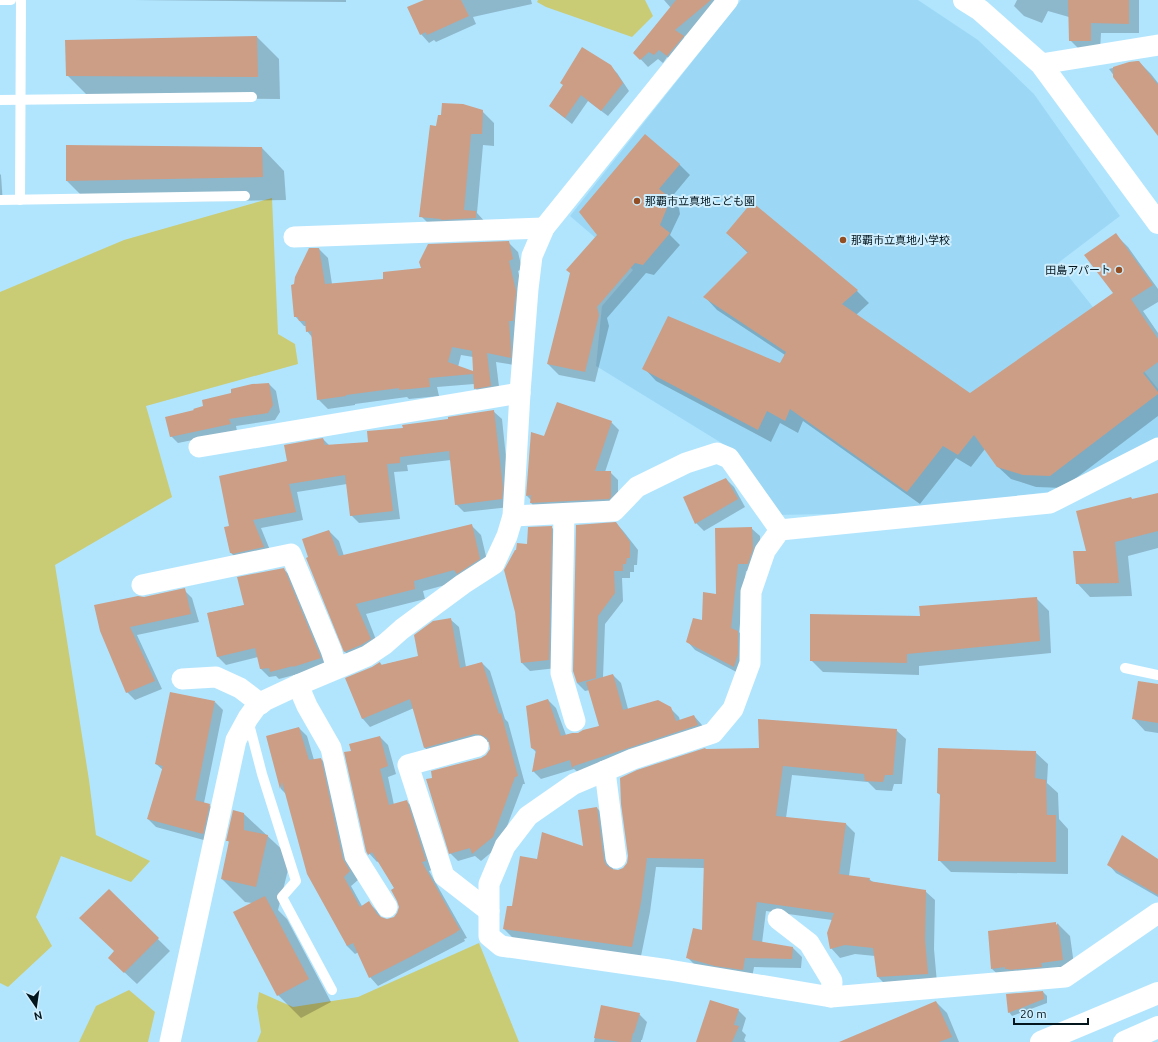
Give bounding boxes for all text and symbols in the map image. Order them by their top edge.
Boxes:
place label: 那覇市立真地こども園 [645,195,755,207]
marker: 那覇市立真地こども園 [632,196,642,206]
place label: 那覇市立真地小学校 [851,234,950,246]
marker: 那覇市立真地小学校 [838,235,848,245]
place label: 田島アパート [1045,264,1111,276]
marker: 田島アパート [1114,265,1124,275]
north arrow [16,986,56,1026]
scale bar [1014,1000,1088,1026]
text: 20 m [1020,1007,1047,1020]
text: N [33,1009,44,1023]

